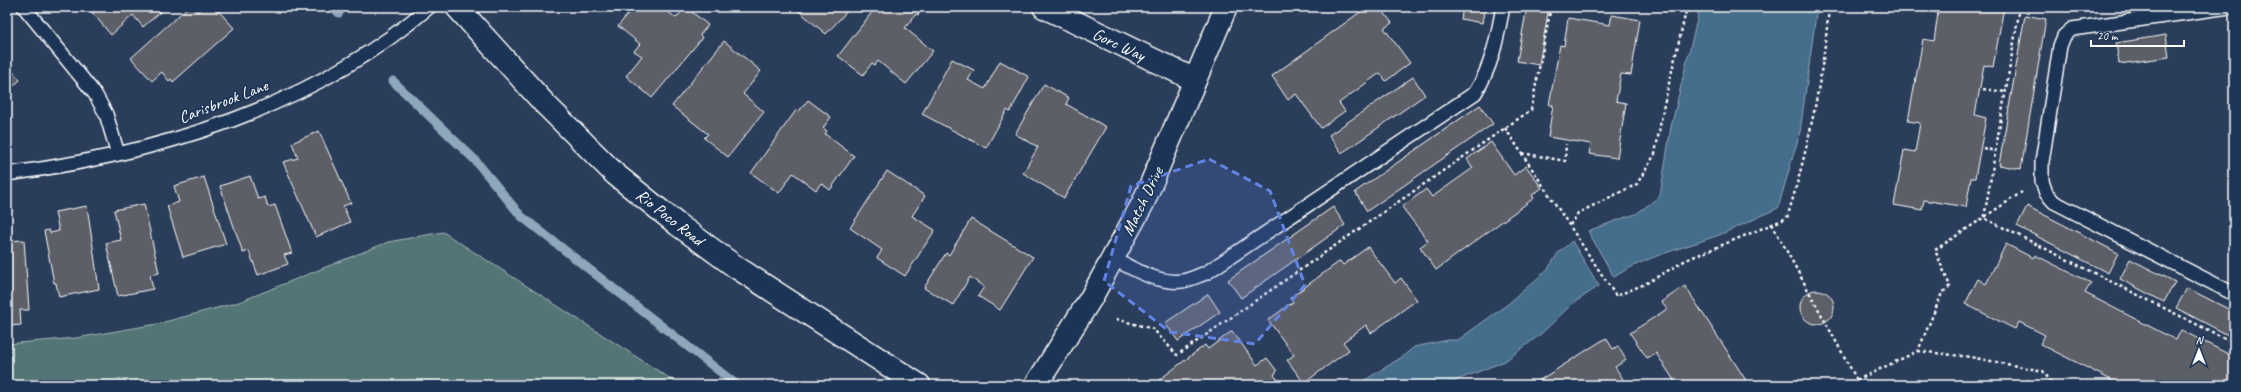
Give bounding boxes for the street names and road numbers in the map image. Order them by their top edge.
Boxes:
street label: Gorc Way [1089,23,1149,66]
street label: Carisbrook Lane [176,74,272,128]
street label: Match Drive [1117,162,1169,239]
street label: Rio Poco Road [632,184,710,252]

